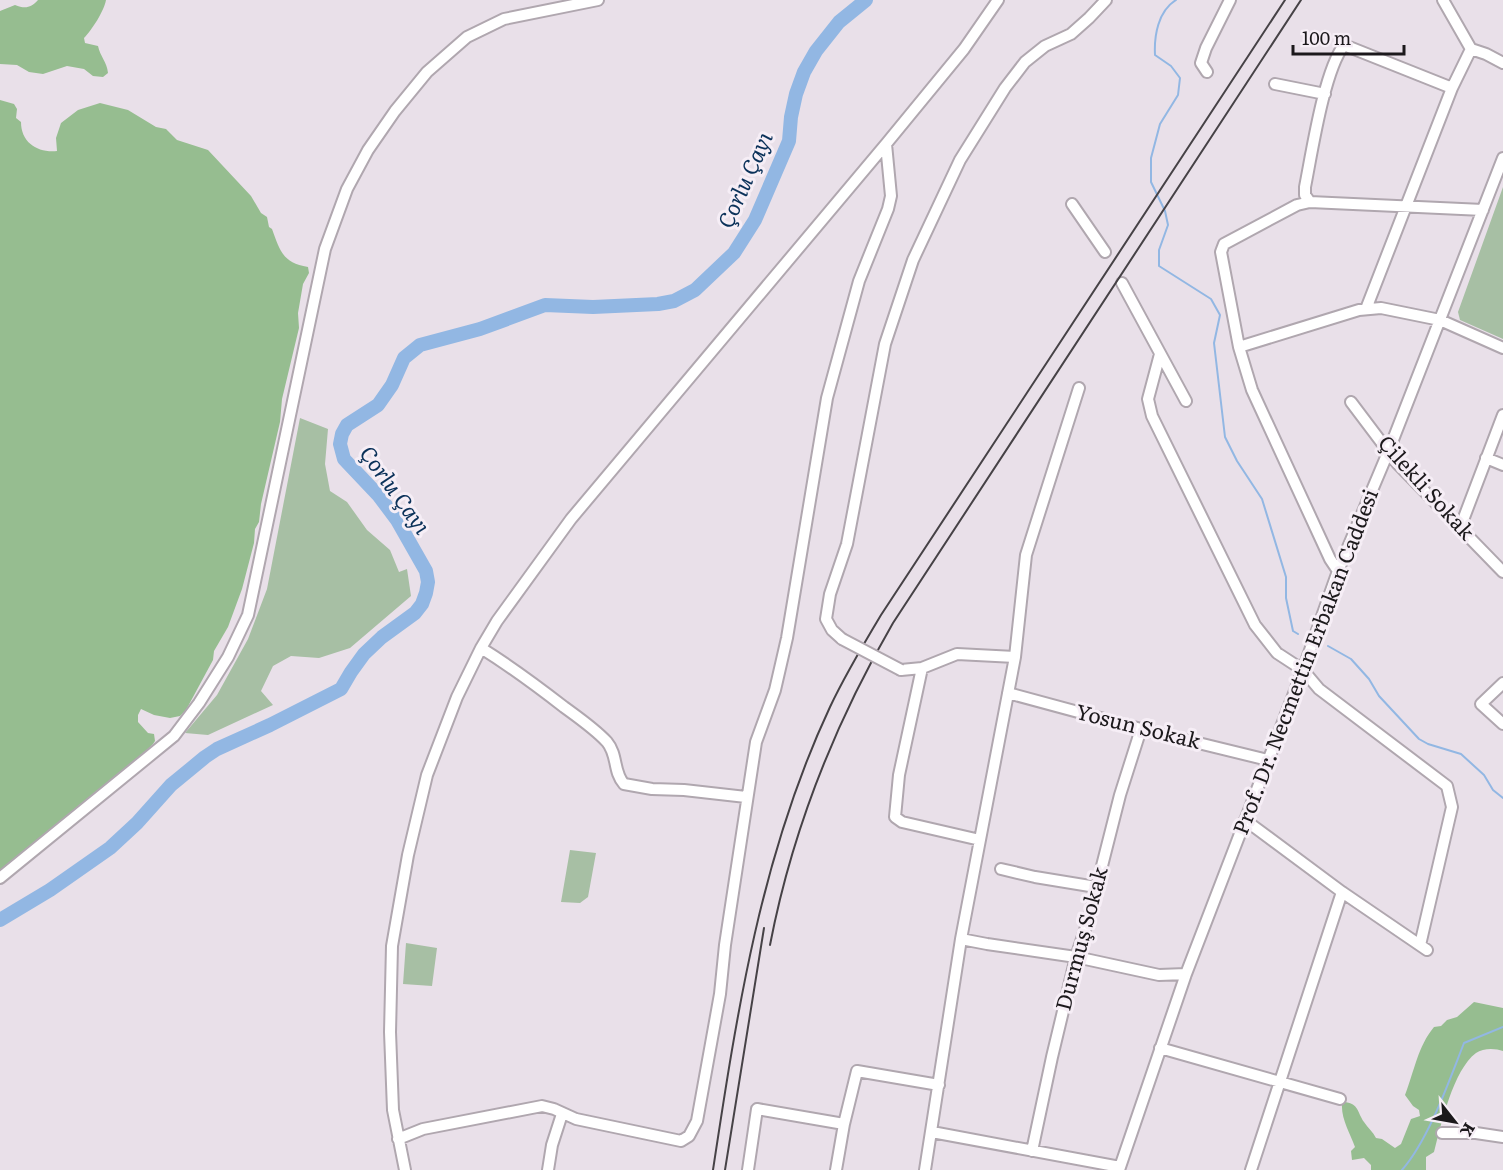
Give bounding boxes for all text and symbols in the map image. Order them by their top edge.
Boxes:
scale bar [1293,18,1404,56]
text: 100 m [1302,24,1351,51]
water label: Çorlu Çayı [708,126,780,233]
street label: Çilekli Sokak [1372,427,1484,546]
water label: Çorlu Çayı [353,438,440,541]
street label: Prof. Dr. Necmettin Erbakan Caddesi [1223,484,1384,838]
street label: Yosun Sokak [1073,694,1204,755]
street label: Durmuş Sokak [1046,863,1114,1014]
north arrow [1425,1092,1485,1152]
text: K [1455,1119,1482,1142]

